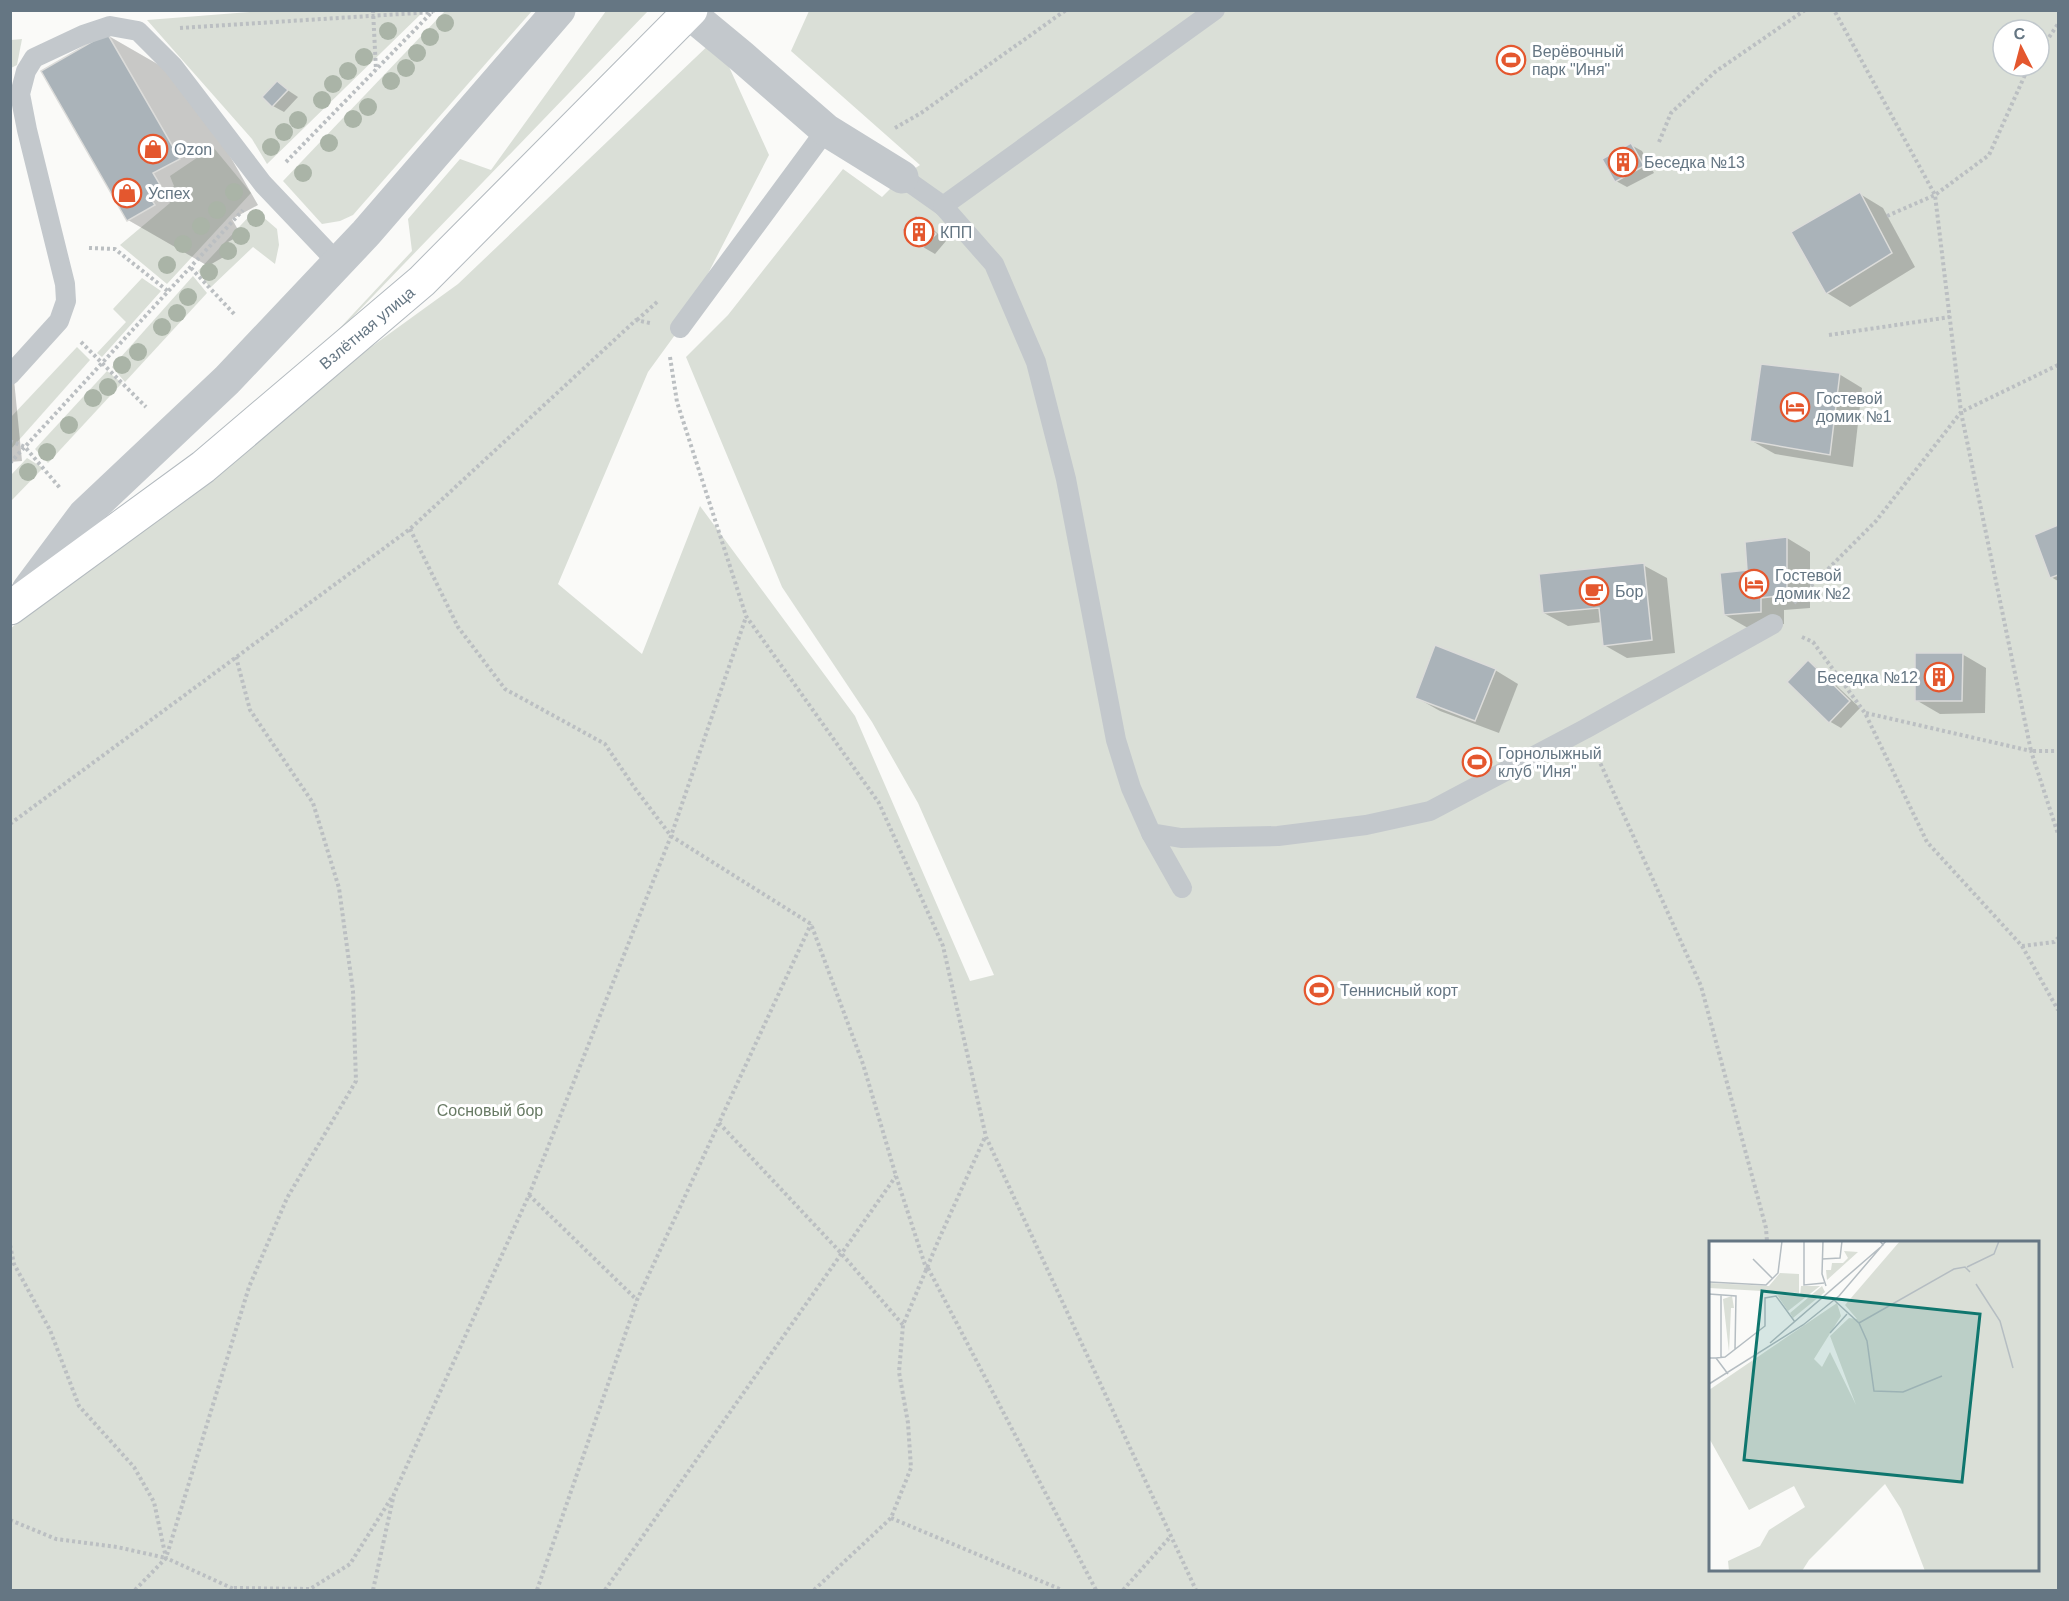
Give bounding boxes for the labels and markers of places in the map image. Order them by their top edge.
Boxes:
place label: Верёвочный парк "Иня" [1532,43,1624,78]
sports icon: Верёвочный парк "Иня" [1495,44,1527,76]
shop icon: Ozon [137,133,169,165]
place label: Ozon [174,141,212,158]
building icon: Беседка №13 [1607,146,1639,178]
place label: Беседка №13 [1644,154,1745,171]
shop icon: Успех [111,177,143,209]
place label: Успех [148,185,190,202]
building icon: КПП [903,216,935,248]
place label: КПП [940,224,972,241]
place label: Гостевой домик №1 [1816,390,1892,425]
hotel icon: Гостевой домик №1 [1779,391,1811,423]
place label: Гостевой домик №2 [1775,567,1851,602]
hotel icon: Гостевой домик №2 [1738,568,1770,600]
cafe icon: Бор [1578,575,1610,607]
place label: Бор [1615,583,1643,600]
building icon: Беседка №12 [1923,661,1955,693]
place label: Беседка №12 [1817,669,1918,686]
place label: Горнолыжный клуб "Иня" [1498,745,1602,780]
sports icon: Горнолыжный клуб "Иня" [1461,746,1493,778]
sports icon: Теннисный корт [1303,974,1335,1006]
place label: Теннисный корт [1340,982,1459,999]

